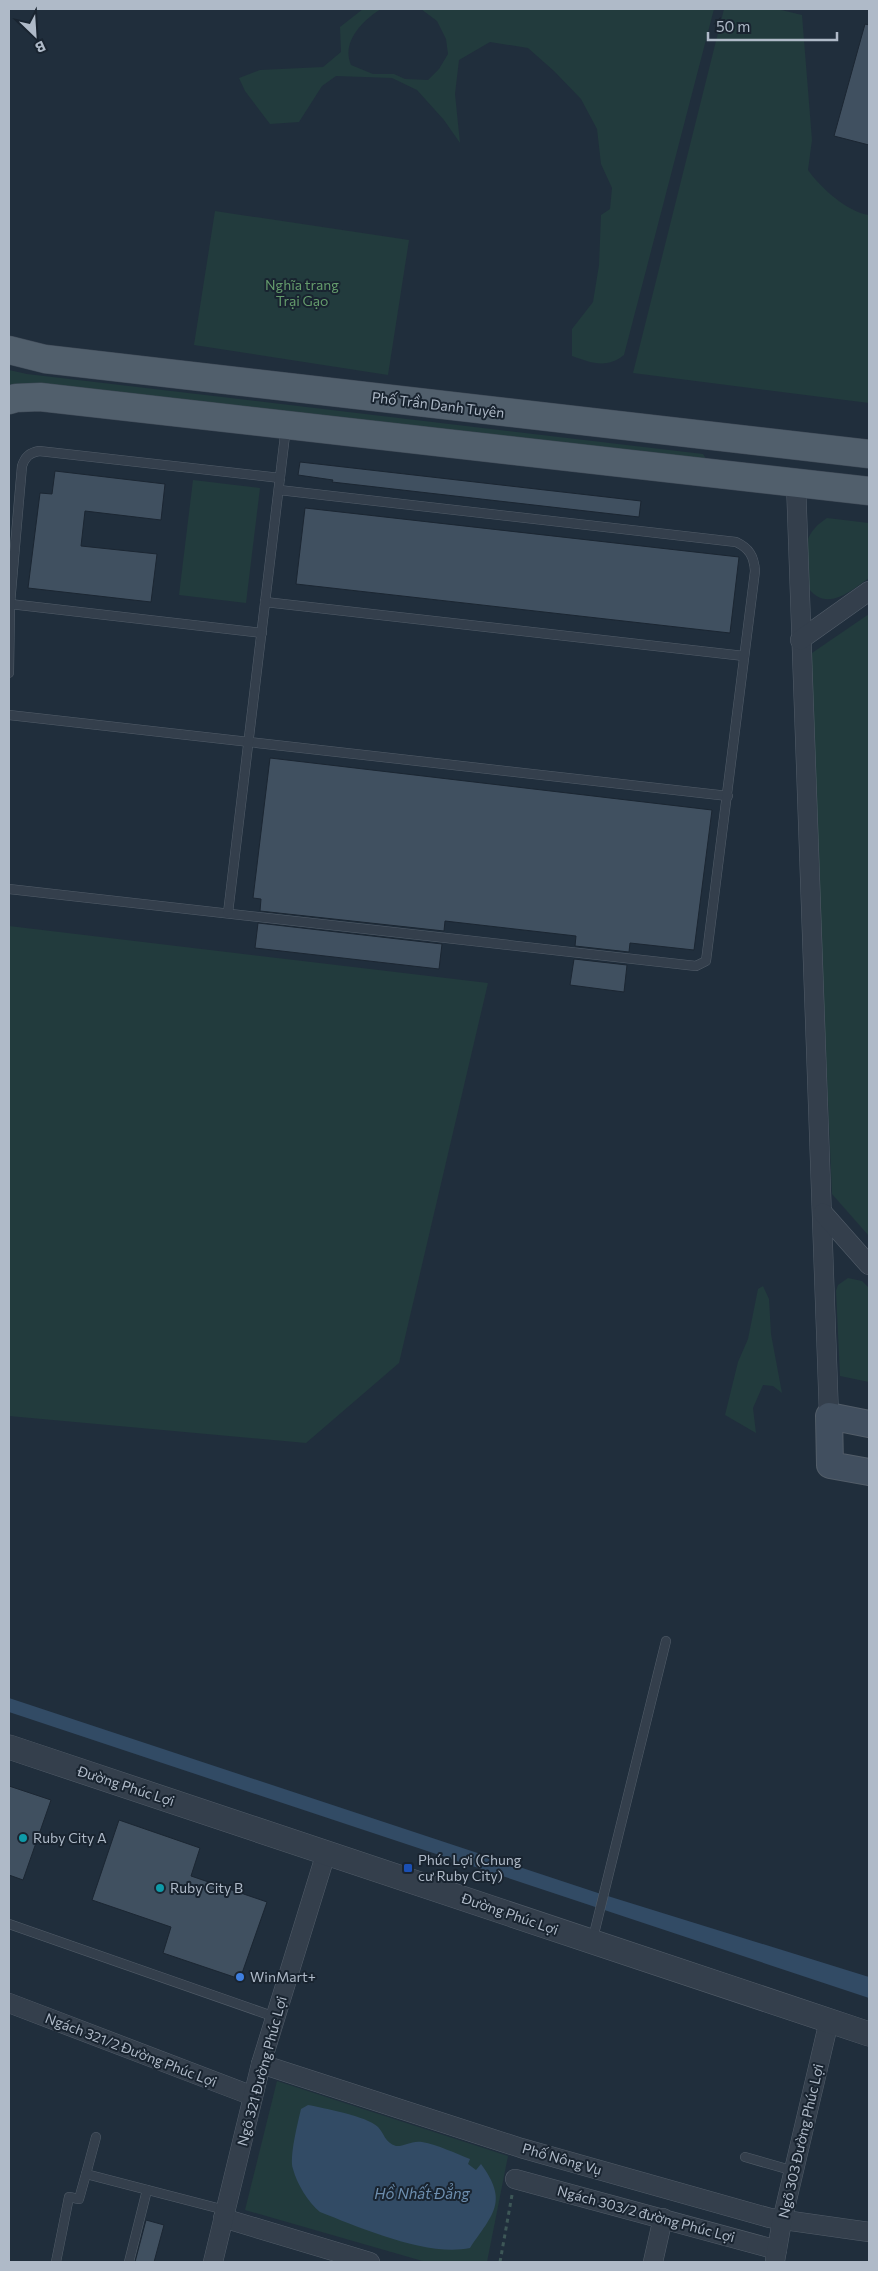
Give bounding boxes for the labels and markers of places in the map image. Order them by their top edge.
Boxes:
place label: Ruby City A [33,1829,107,1846]
marker: Ruby City A [17,1832,29,1844]
place label: Phúc Lợi (Chung cư Ruby City) [418,1851,522,1884]
marker: Phúc Lợi (Chung cư Ruby City) [402,1862,414,1874]
place label: Ruby City B [170,1879,243,1896]
marker: Ruby City B [154,1882,166,1894]
place label: WinMart+ [250,1968,316,1985]
marker: WinMart+ [234,1971,246,1983]

